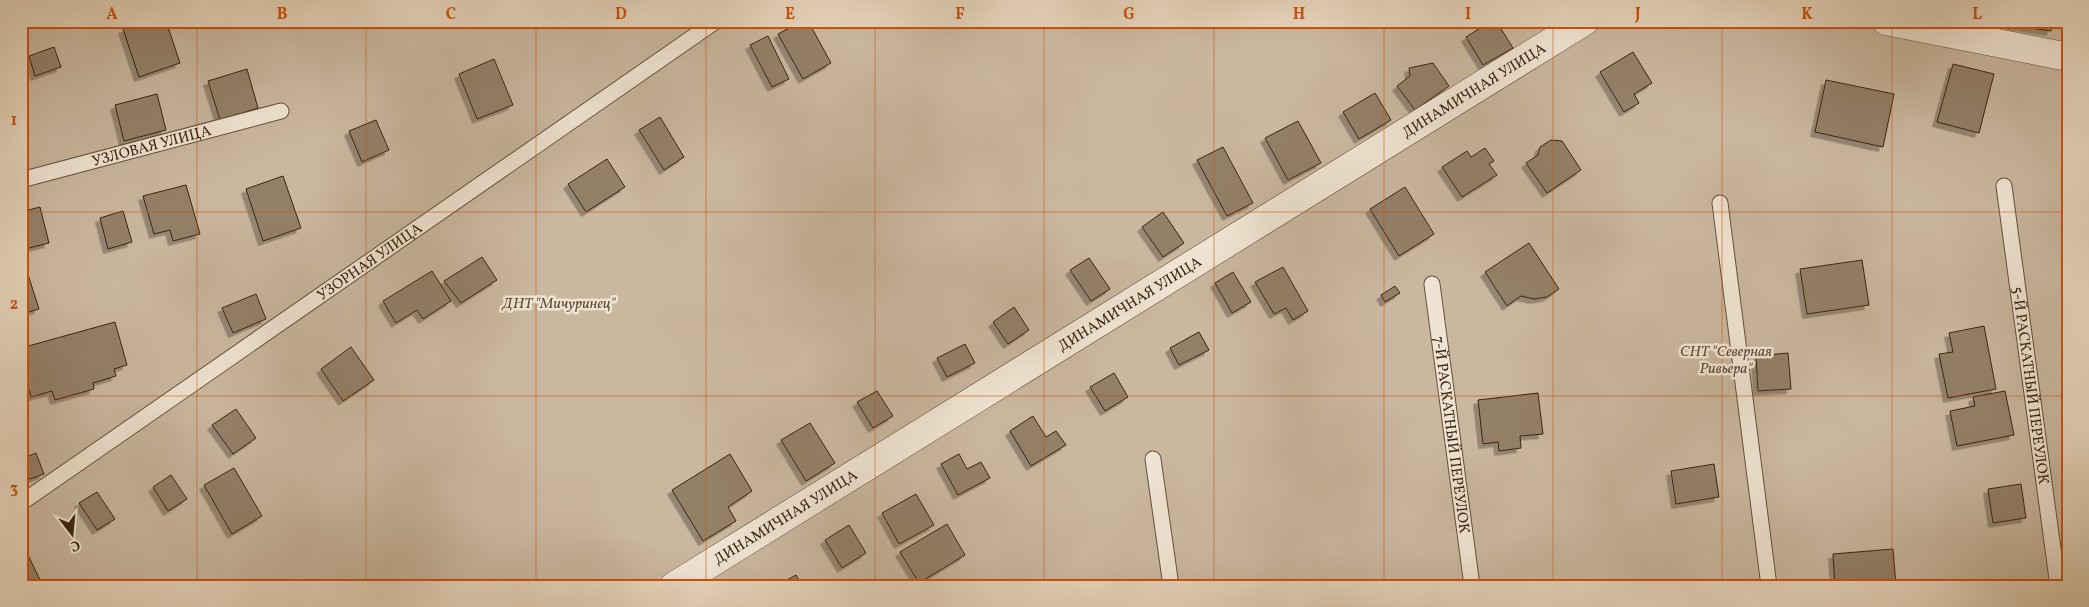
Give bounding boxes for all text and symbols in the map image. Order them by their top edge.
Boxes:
text: A [106,4,118,26]
text: B [277,4,288,26]
text: C [446,4,456,26]
text: D [615,4,627,26]
text: E [785,4,795,26]
text: F [955,4,965,26]
text: G [1123,4,1135,26]
text: H [1293,4,1305,26]
text: I [1465,4,1471,26]
text: J [1634,4,1641,26]
text: K [1801,4,1813,26]
text: L [1972,4,1982,26]
street label: ДИНАМИЧНАЯ УЛИЦА [1399,38,1551,144]
text: 1 [11,110,17,132]
street label: УЗЛОВАЯ УЛИЦА [90,121,214,173]
street label: УЗОРНАЯ УЛИЦА [313,218,428,307]
street label: ДИНАМИЧНАЯ УЛИЦА [1054,252,1207,357]
street label: 5-Й РАСКАТНЫЙ ПЕРЕУЛОК [2006,285,2053,485]
text: 2 [10,294,18,316]
park label: ДНТ "Мичуринец" [502,294,616,315]
street label: 7-Й РАСКАТНЫЙ ПЕРЕУЛОК [1427,335,1474,535]
park label: СНТ "Северная Ривьера" [1680,342,1772,380]
street label: ДИНАМИЧНАЯ УЛИЦА [710,465,862,571]
text: 3 [10,478,18,500]
north arrow [48,510,98,560]
text: С [68,535,82,555]

